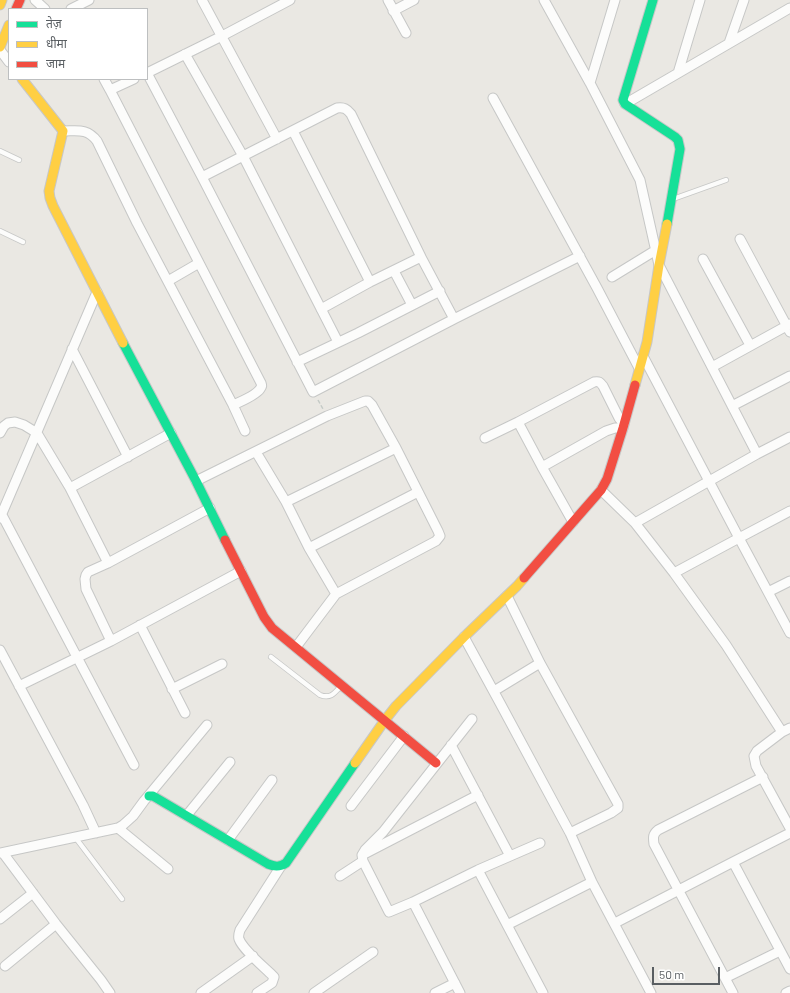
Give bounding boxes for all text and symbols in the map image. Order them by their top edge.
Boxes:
legend [8,8,148,80]
text: तेज़ [46,16,62,30]
text: धीमा [46,36,67,50]
text: जाम [46,56,65,70]
scale bar [654,959,722,985]
text: 50 m [659,967,684,981]

